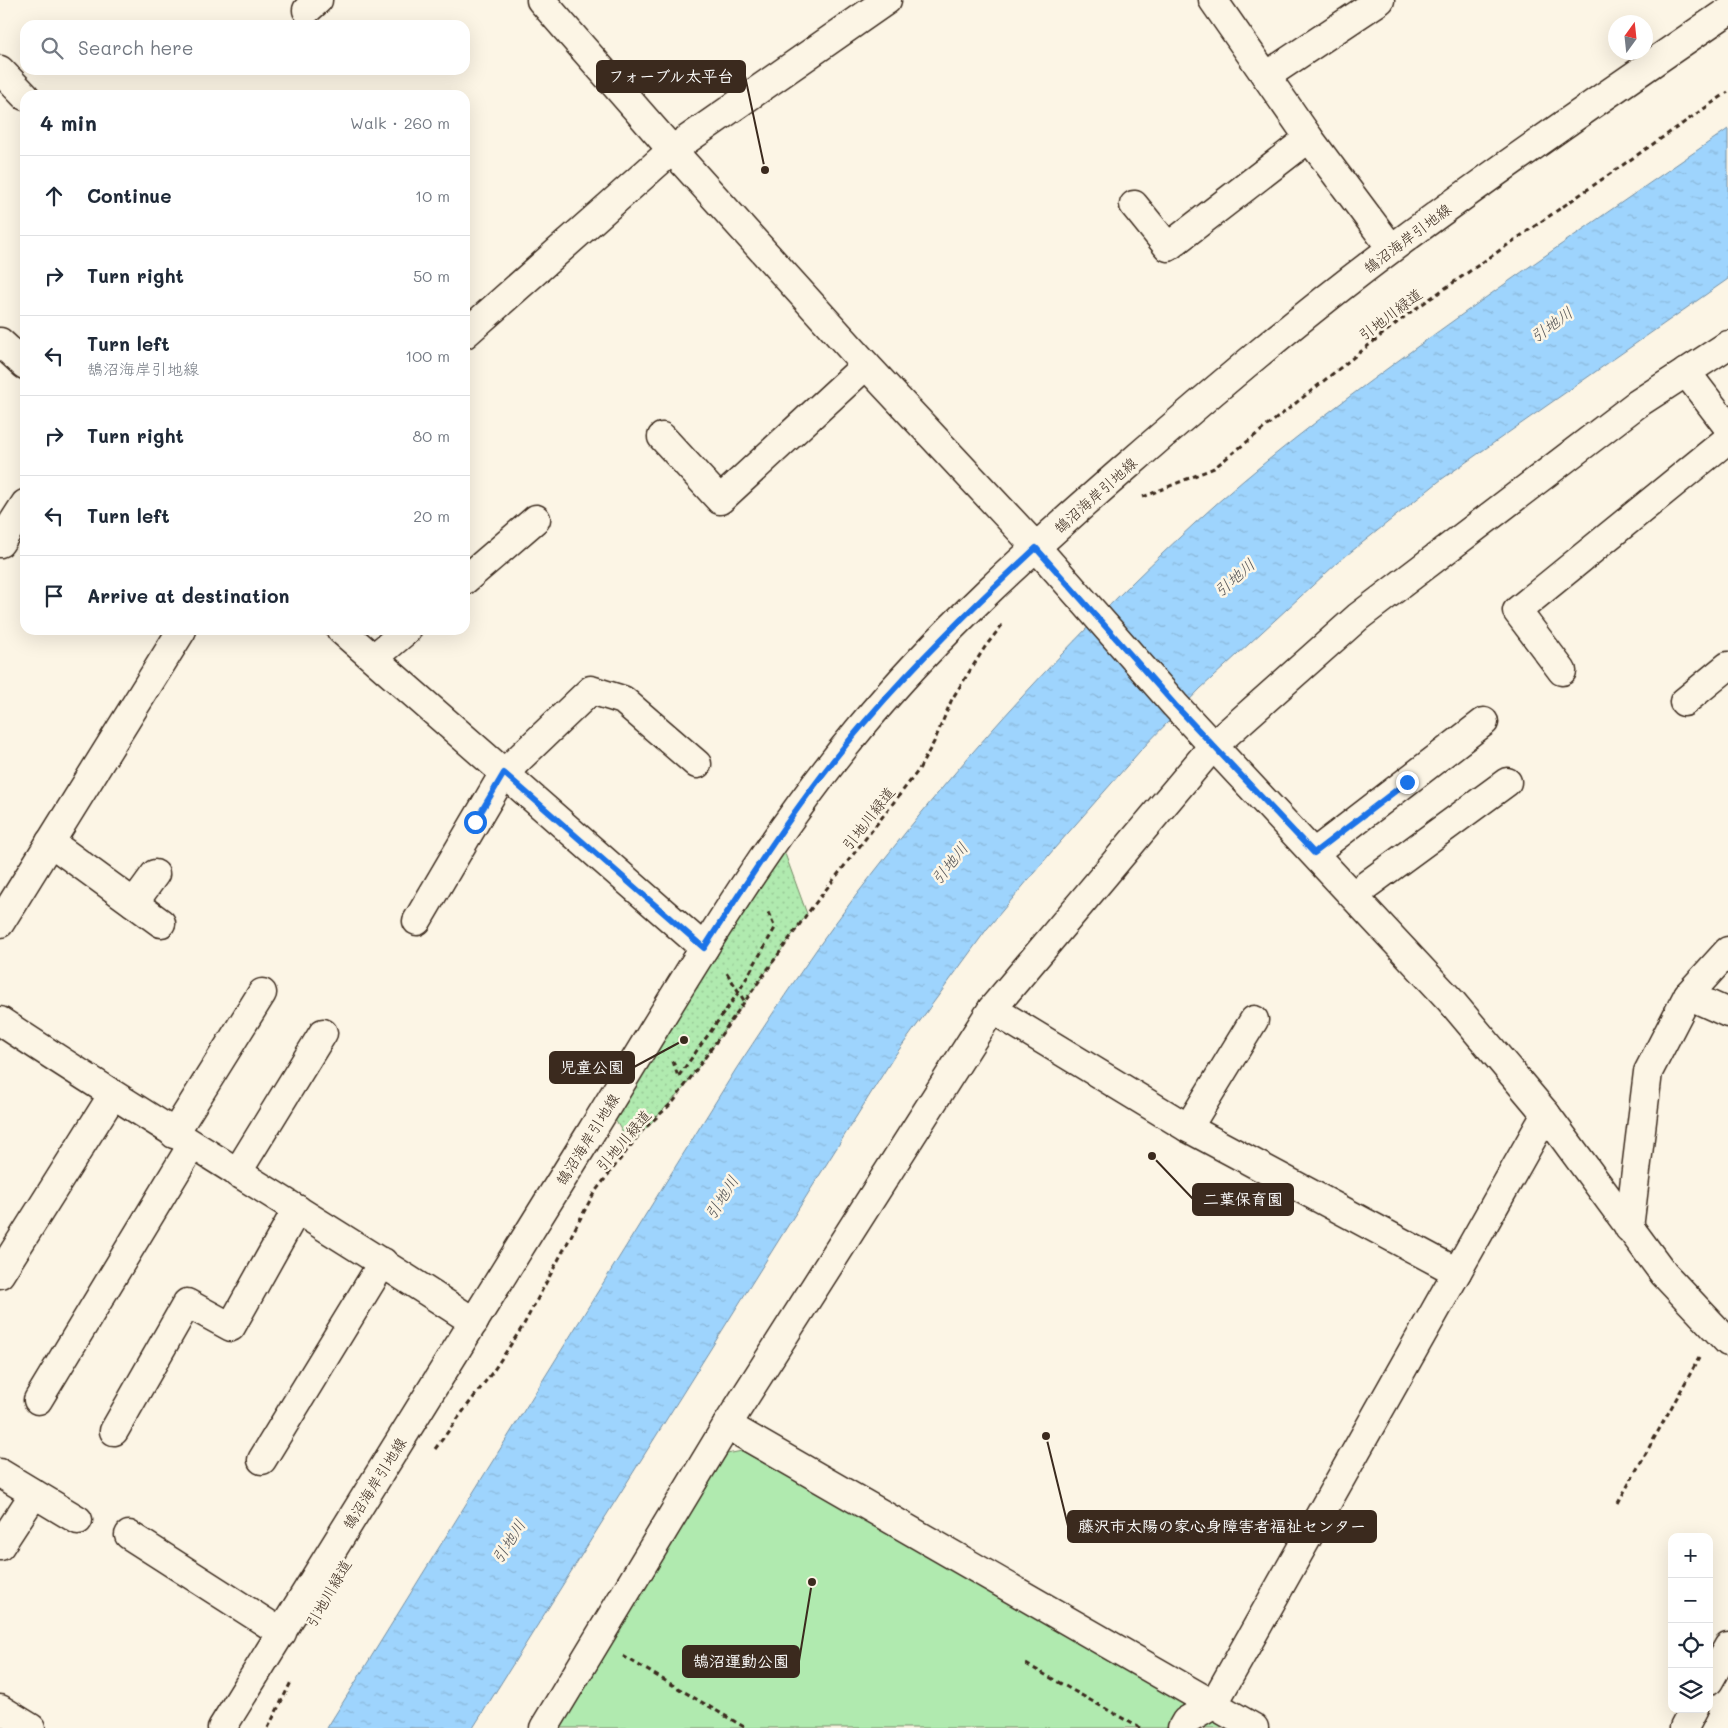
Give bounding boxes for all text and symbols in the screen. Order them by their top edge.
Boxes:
north arrow [1608,15,1653,60]
search box [20,20,470,75]
icon: search [38,34,66,62]
text: Search here [78,35,194,60]
callout: フォーブル太平台 [597,61,745,92]
text: フォーブル太平台 [608,65,734,86]
text: 4 min [40,109,97,136]
text: Walk · 260 m [350,112,450,133]
icon: ahead [40,182,68,210]
text: Continue [87,183,172,208]
text: 10 m [415,185,450,206]
street label: 鵠沼海岸引地線 [1359,198,1455,278]
icon: right [40,262,68,290]
text: Turn right [87,263,184,288]
text: 50 m [413,265,450,286]
street label: 引地川緑道 [1354,283,1426,345]
water label: 引地川 [1525,301,1577,347]
text: Turn left [87,331,170,356]
icon: left [40,342,68,370]
text: 100 m [405,345,450,366]
text: 鵠沼海岸引地線 [87,358,199,379]
icon: right [40,422,68,450]
text: Turn right [87,423,184,448]
text: 80 m [413,425,450,446]
street label: 鵠沼海岸引地線 [1049,452,1141,538]
icon: left [40,502,68,530]
text: Turn left [87,503,170,528]
text: 20 m [413,505,450,526]
water label: 引地川 [1209,553,1259,601]
icon: arrive [40,582,68,610]
text: Arrive at destination [87,583,290,608]
route end [1396,771,1419,794]
street label: 引地川緑道 [837,782,899,854]
route start [464,811,487,834]
water label: 引地川 [926,838,972,888]
callout: 児童公園 [550,1052,634,1083]
text: 児童公園 [560,1056,624,1077]
street label: 鵠沼海岸引地線 [551,1089,623,1189]
street label: 引地川緑道 [591,1105,655,1175]
water label: 引地川 [699,1171,743,1223]
callout: 二葉保育園 [1193,1184,1293,1215]
text: 二葉保育園 [1203,1188,1283,1209]
street label: 鵠沼海岸引地線 [338,1433,410,1533]
callout: 藤沢市太陽の家心身障害者福祉センター [1068,1511,1376,1542]
water label: 引地川 [486,1515,530,1567]
text: 藤沢市太陽の家心身障害者福祉センター [1078,1515,1366,1536]
map controls [1668,1533,1713,1713]
button: + [1668,1533,1713,1578]
street label: 引地川緑道 [301,1556,355,1630]
button: − [1668,1578,1713,1623]
button: locate [1668,1623,1713,1668]
callout: 鵠沼運動公園 [683,1646,799,1677]
text: 鵠沼運動公園 [693,1650,789,1671]
button: layers [1668,1668,1713,1713]

